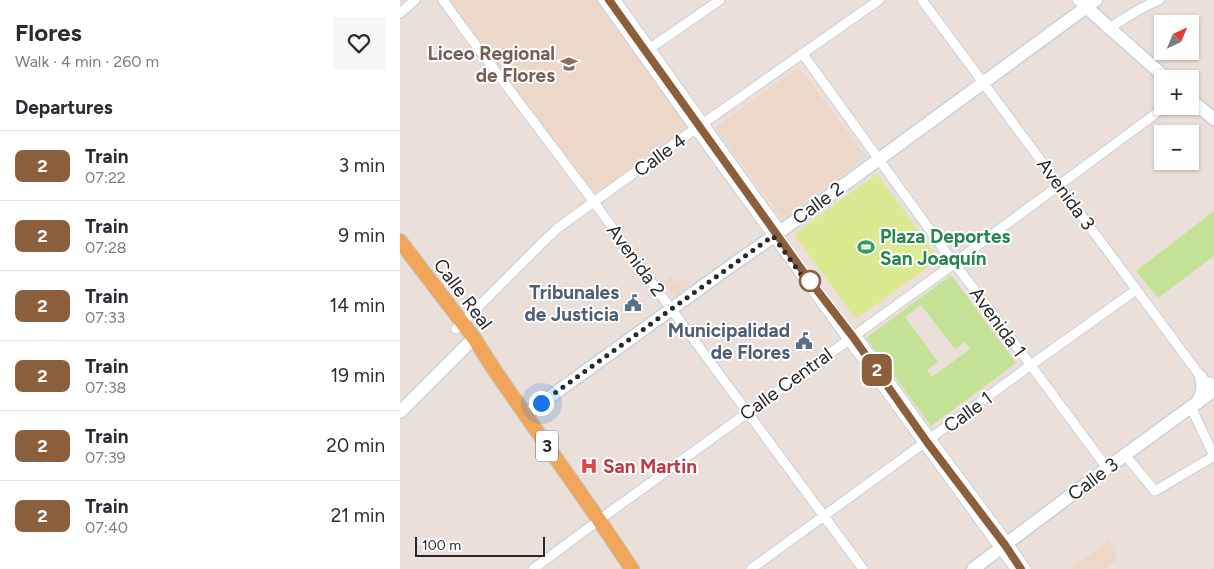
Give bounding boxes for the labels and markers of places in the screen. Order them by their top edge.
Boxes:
place label: Liceo Regional de Flores [428,42,555,87]
school or university icon: Liceo Regional de Flores [559,54,579,74]
place label: Plaza Deportes San Joaquín [880,225,1010,270]
sports icon: Plaza Deportes San Joaquín [856,237,876,257]
unlabelled marker [799,270,821,292]
place label: Tribunales de Justicia [524,281,619,326]
public building icon: Tribunales de Justicia [623,293,643,313]
place label: Municipalidad de Flores [668,319,790,364]
public building icon: Municipalidad de Flores [794,331,814,351]
place label: San Martin [603,455,697,478]
hospital icon: San Martin [579,456,599,476]

